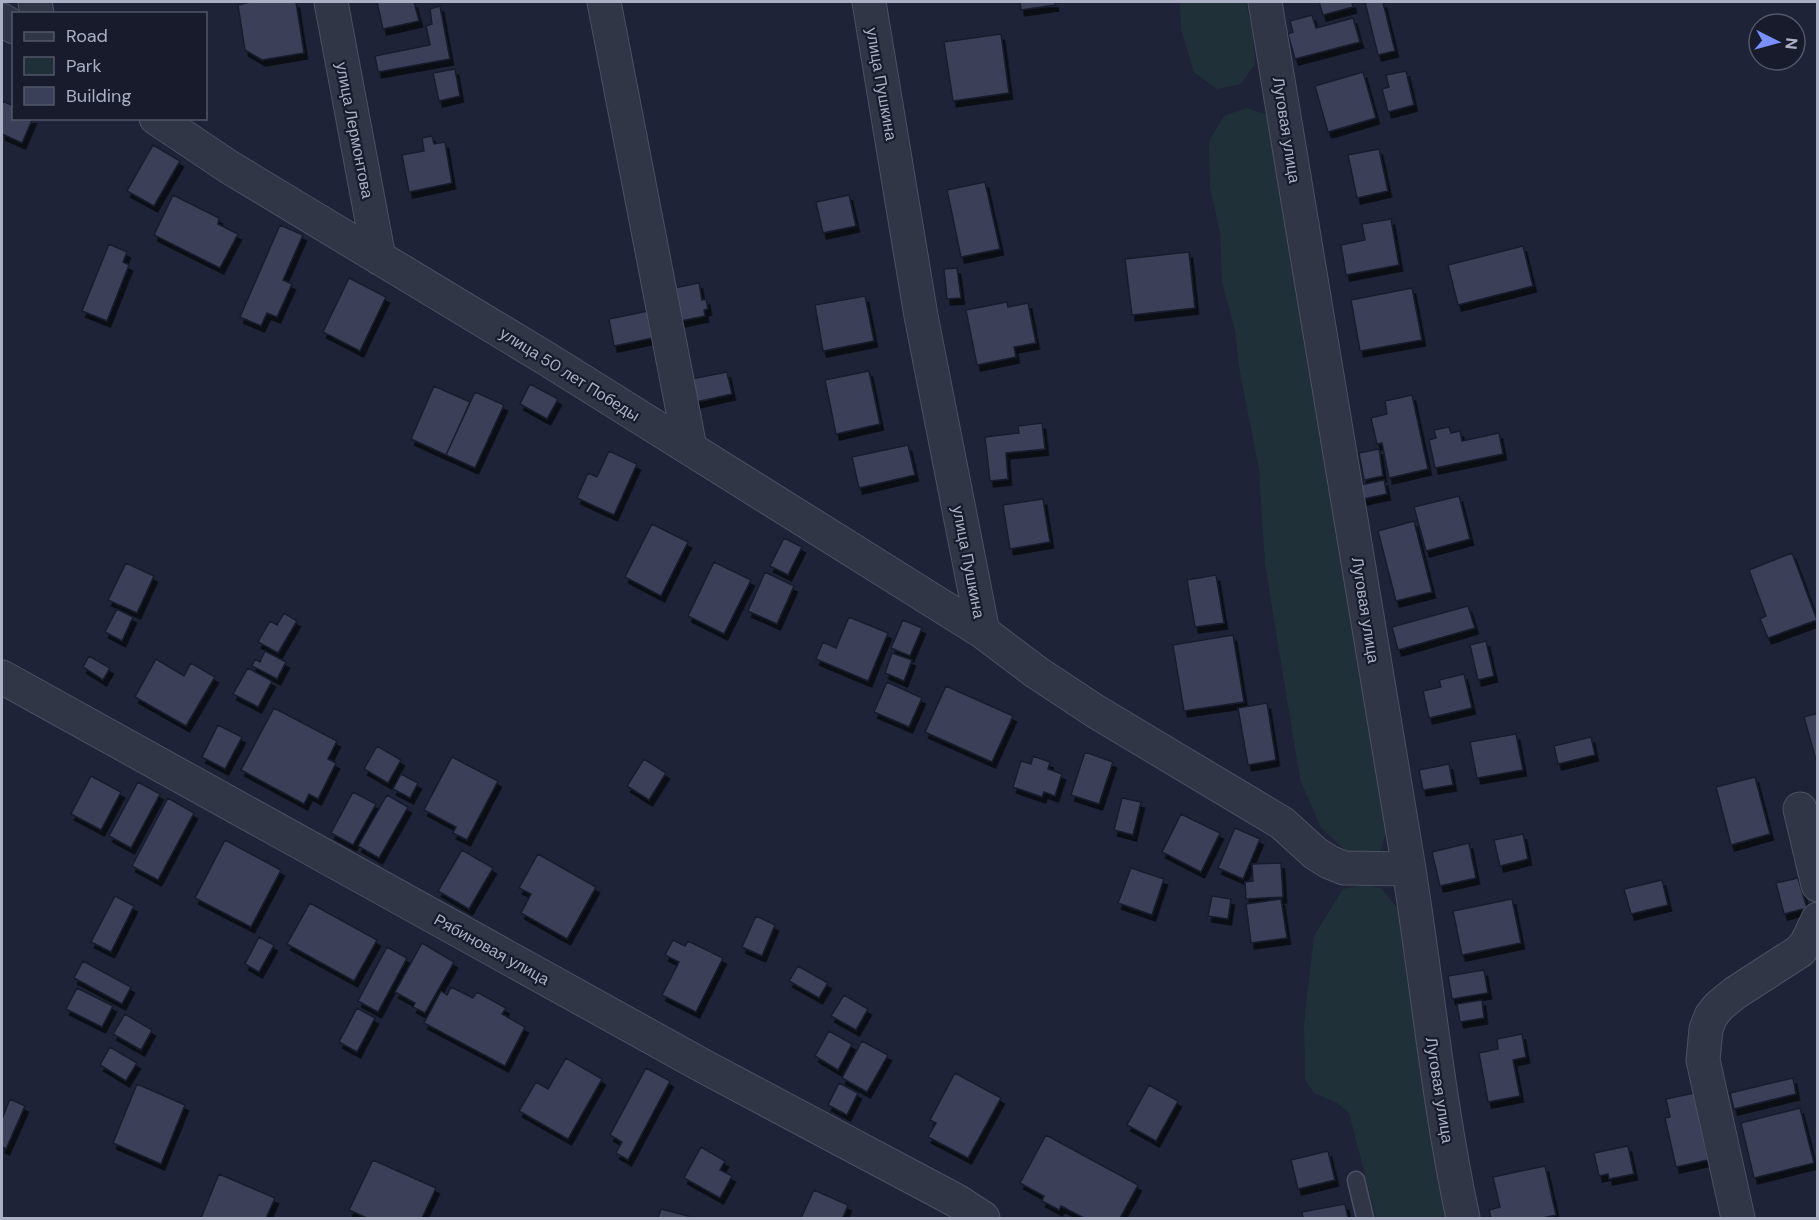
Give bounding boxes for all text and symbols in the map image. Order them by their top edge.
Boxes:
legend [12,12,207,120]
north arrow [1747,12,1807,72]
text: Road [66,24,108,48]
street label: улица Пушкина [861,26,902,142]
text: N [1780,37,1802,50]
text: Park [66,54,102,78]
street label: улица Лермонтова [331,60,378,200]
street label: Луговая улица [1268,76,1305,185]
text: Building [66,84,131,108]
street label: улица 50 лет Победы [496,323,644,426]
street label: улица Пушкина [947,504,990,620]
street label: Луговая улица [1347,556,1384,665]
street label: Рябиновая улица [430,909,553,990]
street label: Луговая улица [1421,1036,1458,1145]

